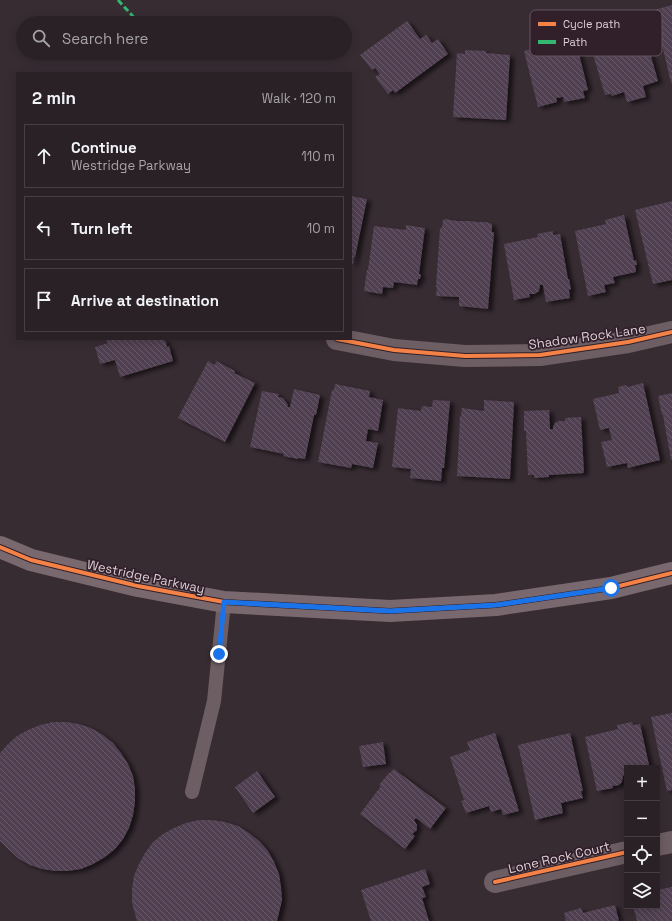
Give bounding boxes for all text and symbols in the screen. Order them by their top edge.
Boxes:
legend [530,10,662,56]
search box [16,16,352,60]
text: Cycle path [563,17,620,31]
icon: search [30,27,52,49]
text: Search here [62,29,148,48]
text: Path [563,35,587,49]
text: 2 min [32,87,76,109]
text: Walk · 120 m [262,90,336,107]
text: Continue [71,138,137,157]
icon: ahead [33,145,55,167]
text: 110 m [301,148,335,165]
text: Westridge Parkway [71,157,191,174]
icon: left [33,217,55,239]
text: Turn left [71,219,133,238]
text: 10 m [307,220,335,237]
icon: arrive [33,289,55,311]
text: Arrive at destination [71,291,219,310]
street label: Shadow Rock Lane [528,320,647,353]
street label: Westridge Parkway [85,556,206,597]
route start [602,579,620,597]
route end [210,645,228,663]
map controls [624,765,660,909]
button: + [624,765,660,801]
button: − [624,801,660,837]
button: locate [624,837,660,873]
street label: Lone Rock Court [507,838,612,877]
button: layers [624,873,660,909]

